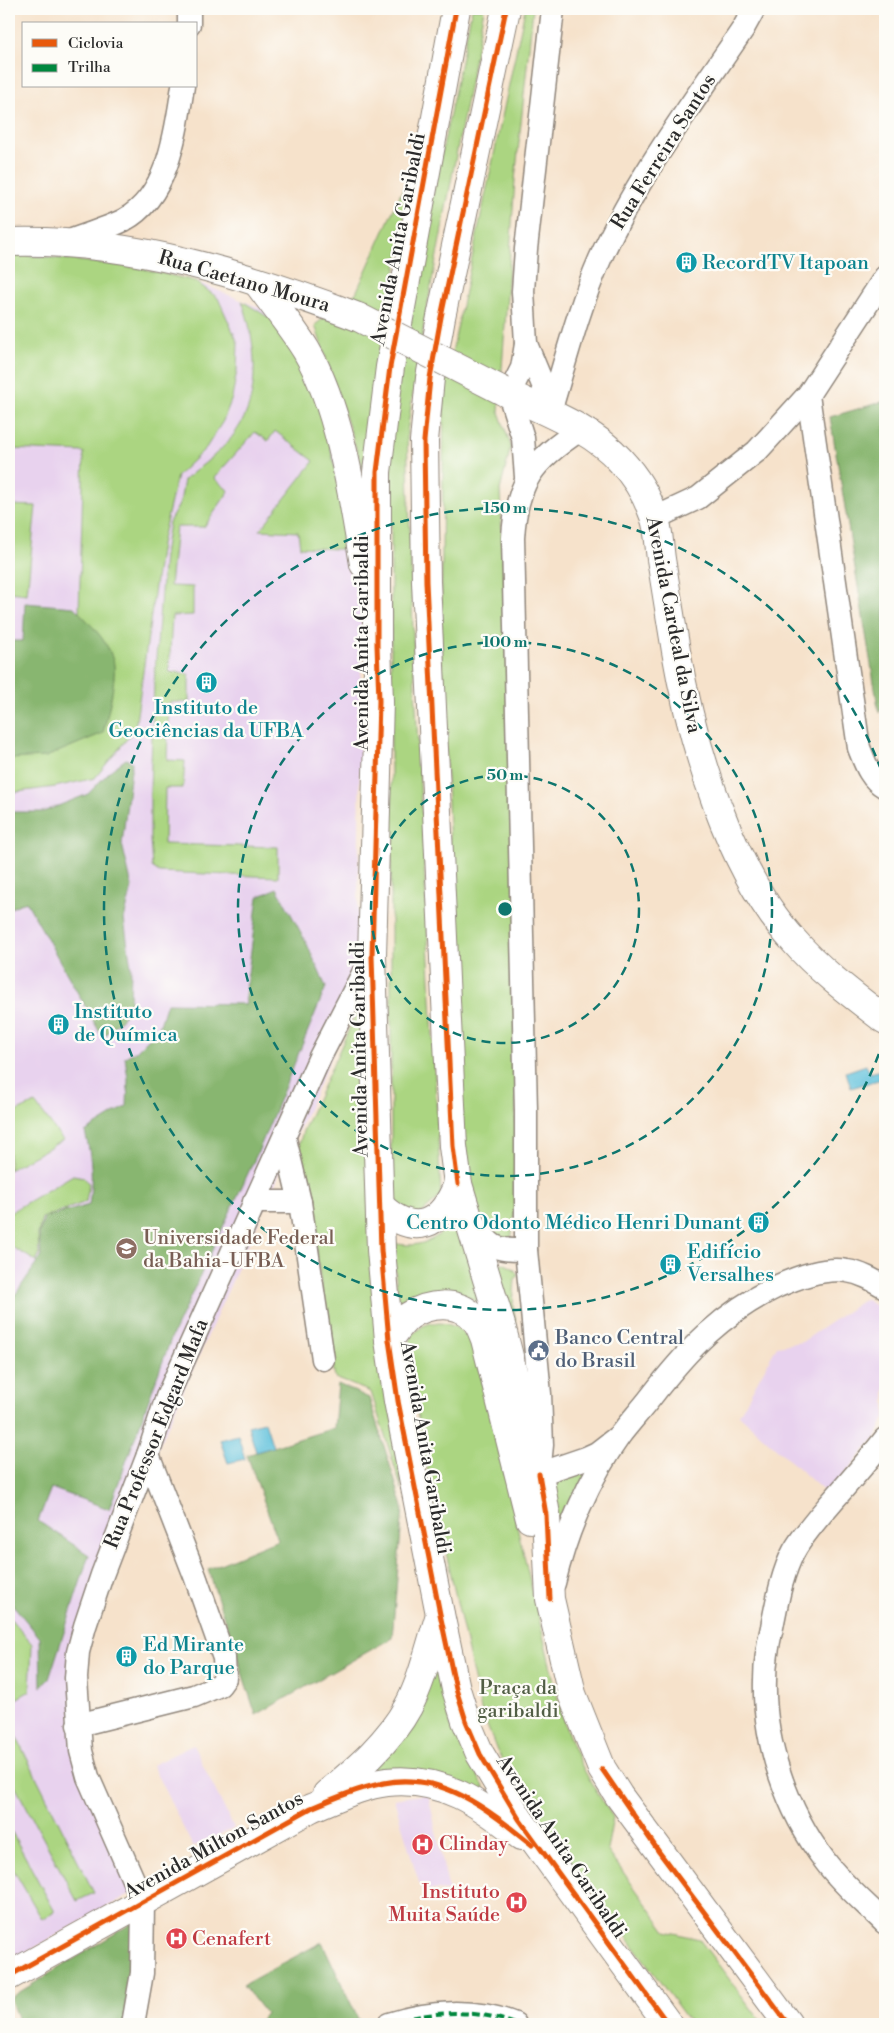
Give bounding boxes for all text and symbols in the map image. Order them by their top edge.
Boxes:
legend [22,22,198,88]
text: Ciclovia [68,34,124,53]
text: Trilha [68,58,111,77]
street label: Rua Ferreira Santos [606,70,722,234]
street label: Avenida Anita Garibaldi [366,130,432,348]
street label: Rua Caetano Moura [155,246,333,319]
building icon: RecordTV Itapoan [674,251,698,275]
place label: RecordTV Itapoan [702,251,869,276]
text: 150 m [483,499,527,518]
street label: Avenida Cardeal da Silva [640,513,706,736]
street label: Avenida Anita Garibaldi [350,535,375,752]
text: 100 m [483,633,528,652]
building icon: Instituto de Geociências da UFBA [194,670,218,694]
place label: Instituto de Geociências da UFBA [108,696,305,744]
text: 50 m [487,766,523,785]
centre of rings [496,900,514,918]
street label: Avenida Anita Garibaldi [346,940,374,1158]
place label: Instituto de Química [74,1000,178,1048]
building icon: Instituto de Química [46,1012,70,1036]
place label: Centro Odonto Médico Henri Dunant [406,1211,742,1236]
building icon: Centro Odonto Médico Henri Dunant [746,1211,770,1235]
place label: Universidade Federal da Bahia-UFBA [143,1226,335,1274]
school or university icon: Universidade Federal da Bahia-UFBA [115,1237,139,1261]
place label: Edifício Versalhes [686,1240,774,1288]
building icon: Edifício Versalhes [659,1252,683,1276]
street label: Rua Professor Edgard Mafa [99,1315,215,1553]
place label: Banco Central do Brasil [554,1326,684,1374]
street label: Avenida Anita Garibaldi [394,1338,456,1557]
public building icon: Banco Central do Brasil [527,1338,551,1362]
place label: Ed Mirante do Parque [143,1633,244,1681]
building icon: Ed Mirante do Parque [115,1645,139,1669]
park label: Praça da garibaldi [477,1676,559,1724]
street label: Avenida Anita Garibaldi [490,1750,632,1944]
street label: Avenida Milton Santos [119,1786,308,1906]
hospital icon: Clinday [411,1832,435,1856]
place label: Clinday [439,1832,508,1857]
place label: Instituto Muita Saúde [388,1880,500,1928]
hospital icon: Instituto Muita Saúde [504,1891,528,1915]
hospital icon: Cenafert [164,1927,188,1951]
place label: Cenafert [192,1927,271,1952]

